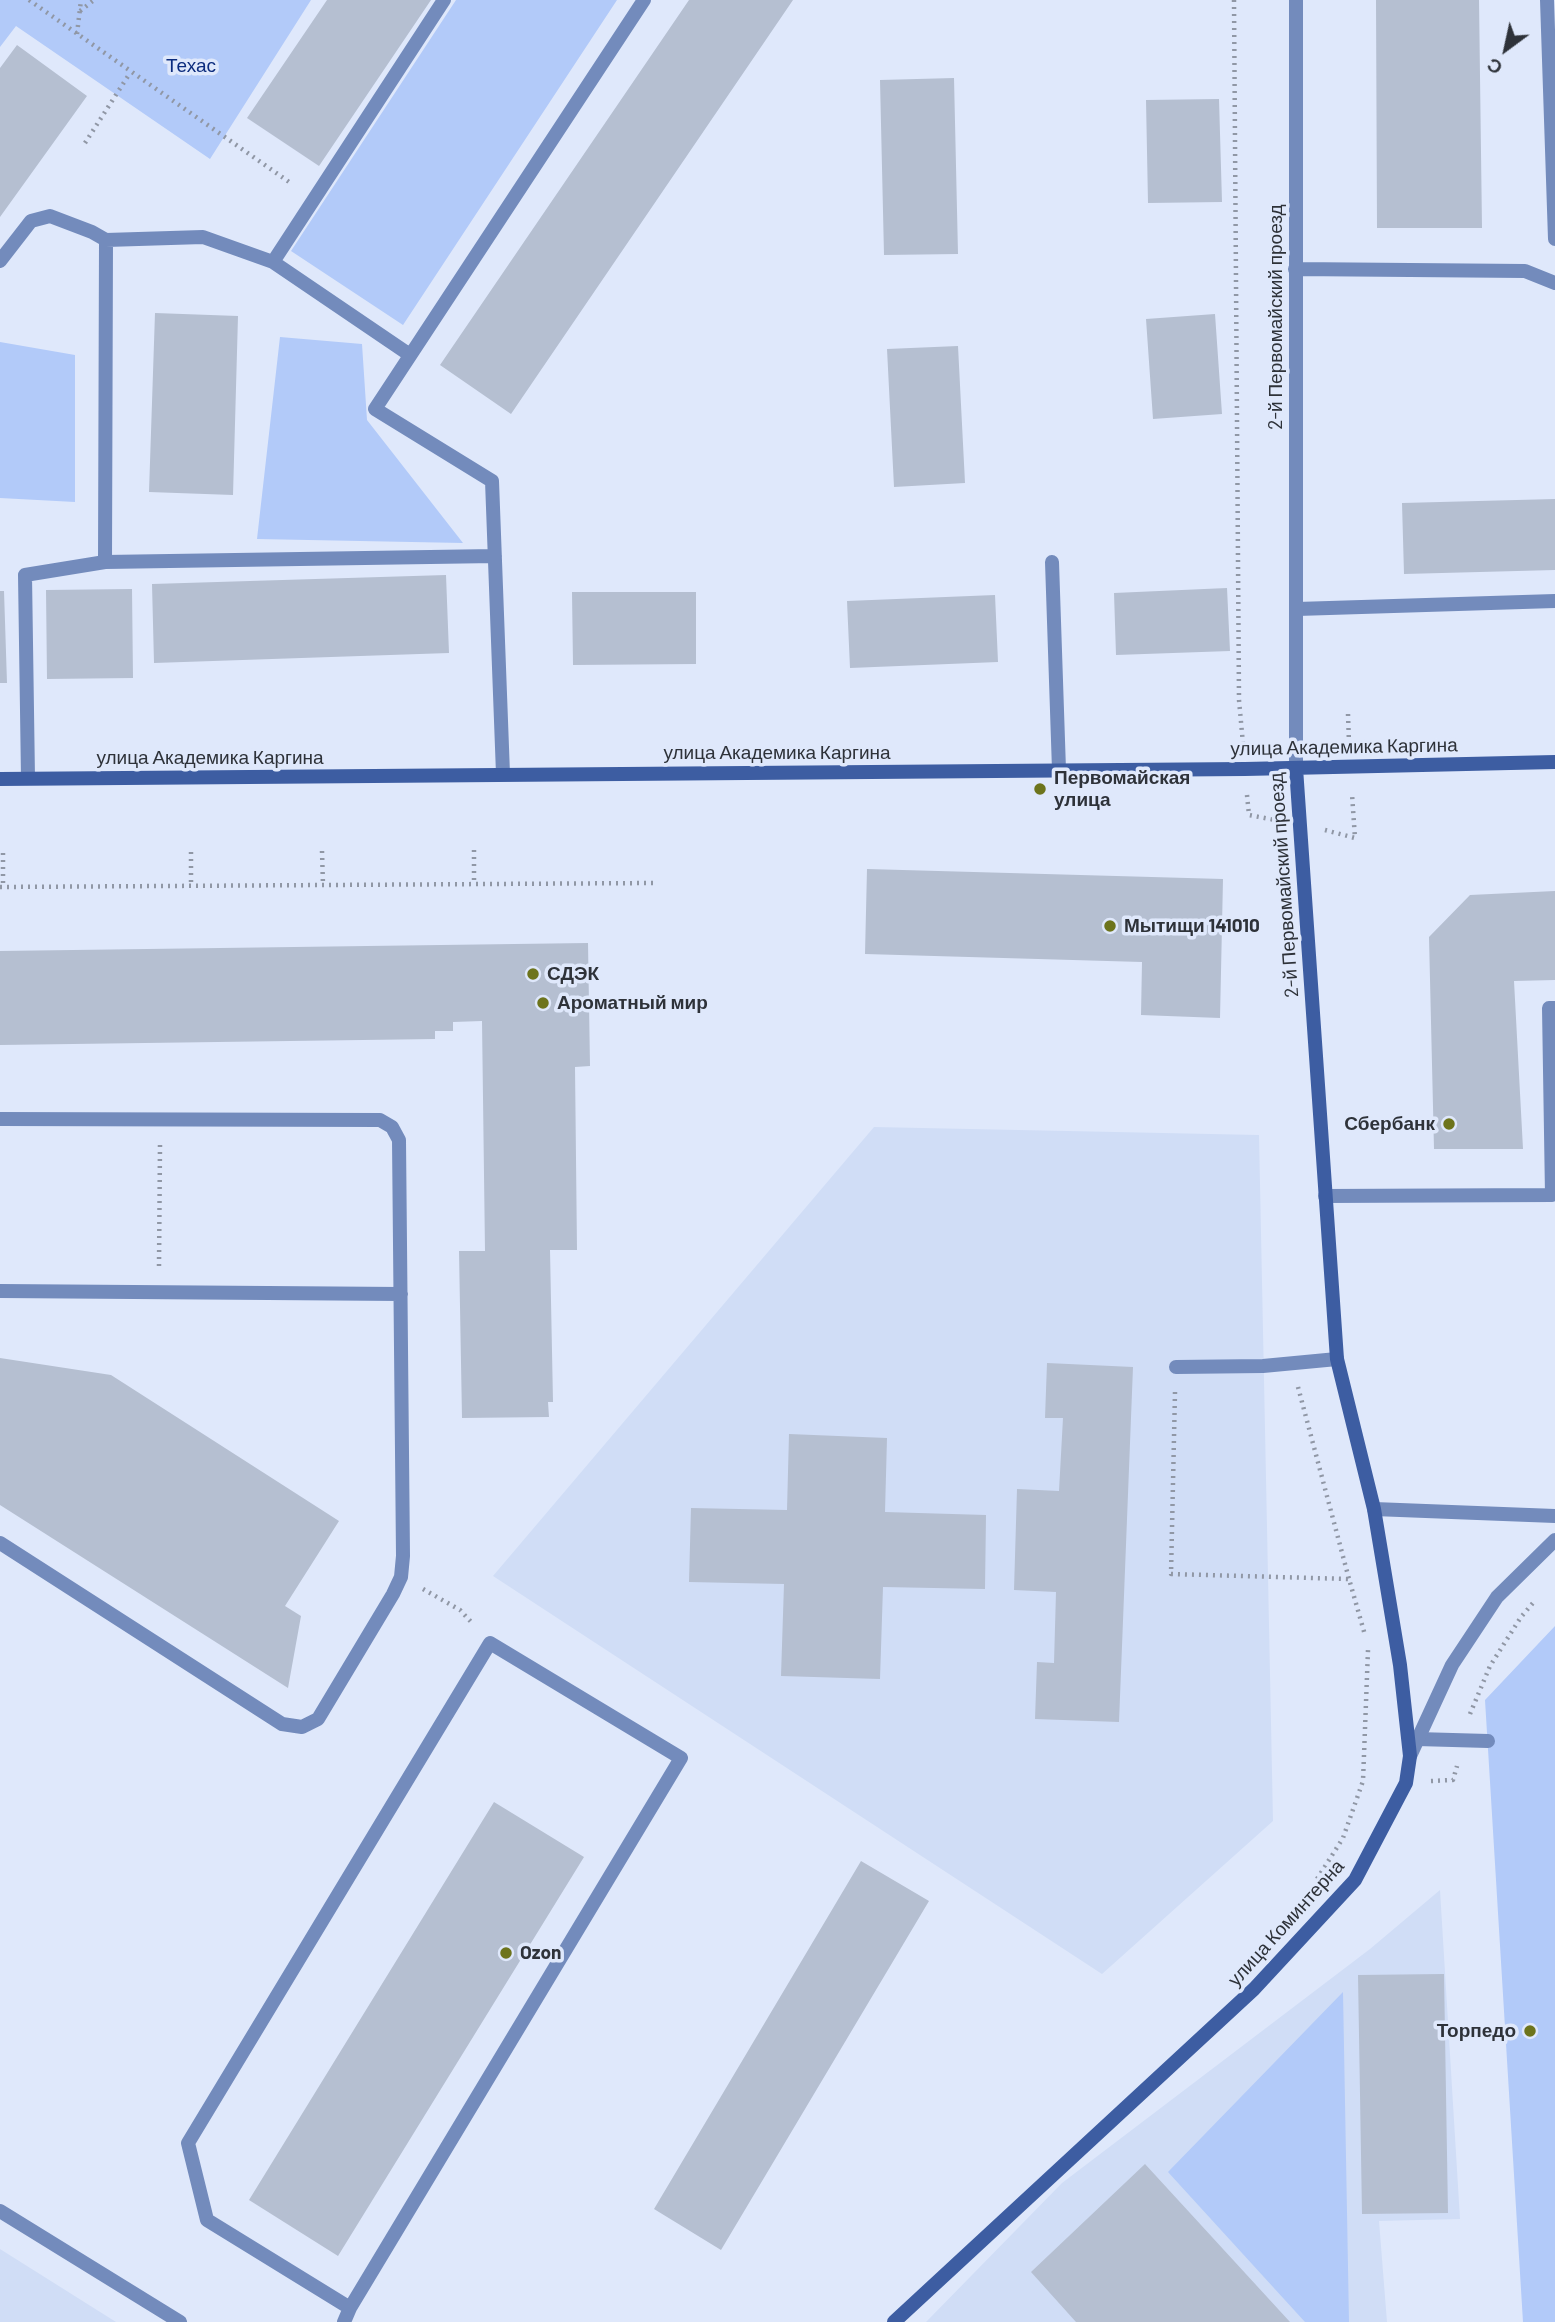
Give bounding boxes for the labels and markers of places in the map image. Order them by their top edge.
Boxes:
place label: Первомайская улица [1054,767,1190,811]
marker: Первомайская улица [1032,781,1048,797]
place label: Мытищи 141010 [1124,915,1260,937]
marker: Мытищи 141010 [1102,918,1118,934]
place label: СДЭК [547,963,599,985]
marker: СДЭК [525,966,541,982]
place label: Ароматный мир [557,992,708,1014]
marker: Ароматный мир [535,995,551,1011]
place label: Сбербанк [1344,1113,1435,1135]
marker: Сбербанк [1441,1116,1457,1132]
place label: Ozon [520,1942,562,1964]
marker: Ozon [498,1945,514,1961]
place label: Торпедо [1437,2020,1516,2042]
marker: Торпедо [1522,2023,1538,2039]

